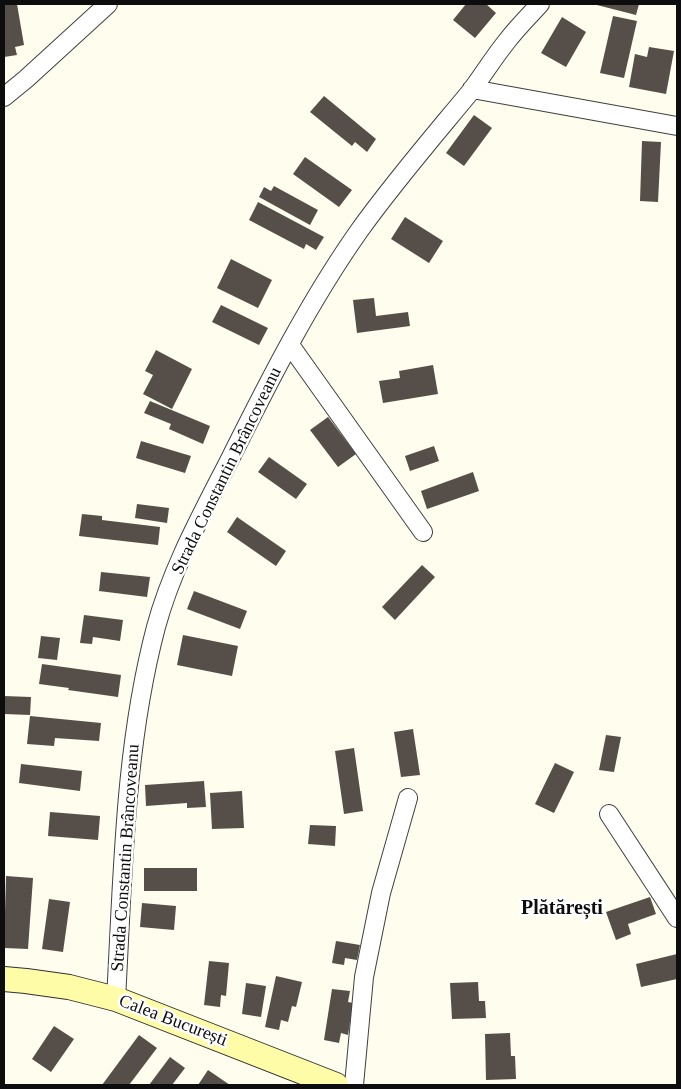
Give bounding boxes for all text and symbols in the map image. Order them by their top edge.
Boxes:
street label: Strada Constantin Brâncoveanu [167,364,287,578]
street label: Strada Constantin Brâncoveanu [107,744,145,972]
district label: Plătărești [521,897,603,921]
street label: Calea București [116,990,230,1052]

